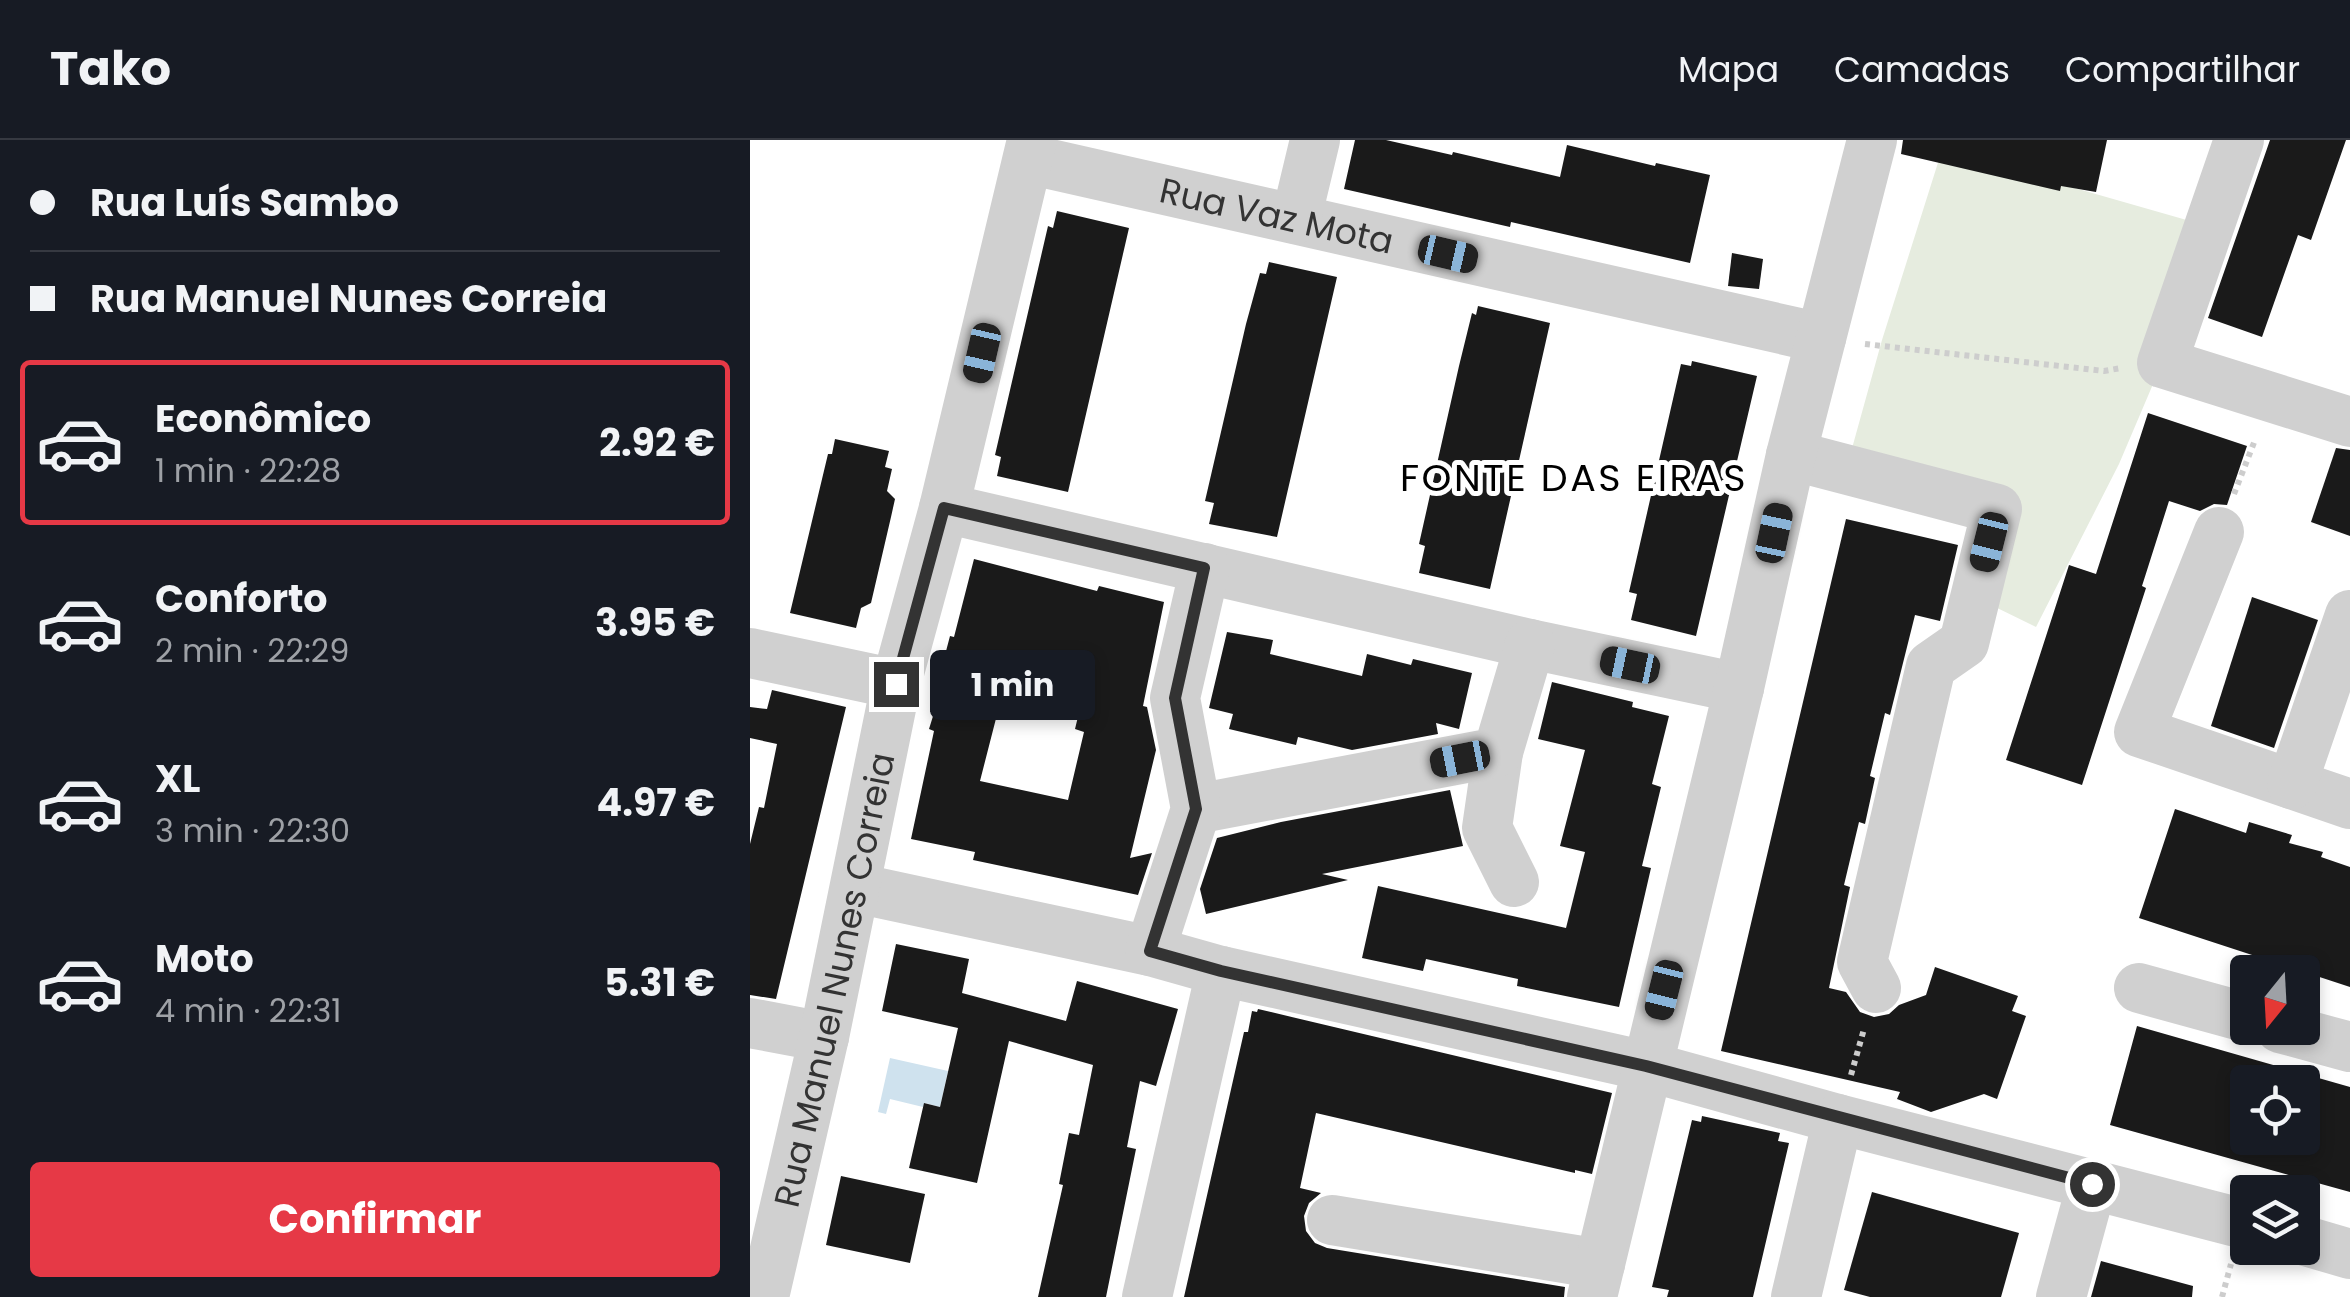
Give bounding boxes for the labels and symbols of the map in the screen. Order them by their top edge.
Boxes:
street label: Rua Vaz Mota [1155,165,1398,265]
car [1415,233,1481,275]
car [961,320,1003,386]
district label: FONTE DAS EIRAS [1400,451,1748,504]
car [1753,501,1795,565]
car [1967,509,2011,575]
car [1598,644,1662,686]
callout: 1 min [931,649,1096,719]
route end [874,662,919,707]
car [1428,739,1492,779]
street label: Rua Manuel Nunes Correia [761,748,906,1212]
north arrow [2230,955,2320,1045]
car [1642,957,1686,1023]
route start [2070,1162,2115,1207]

